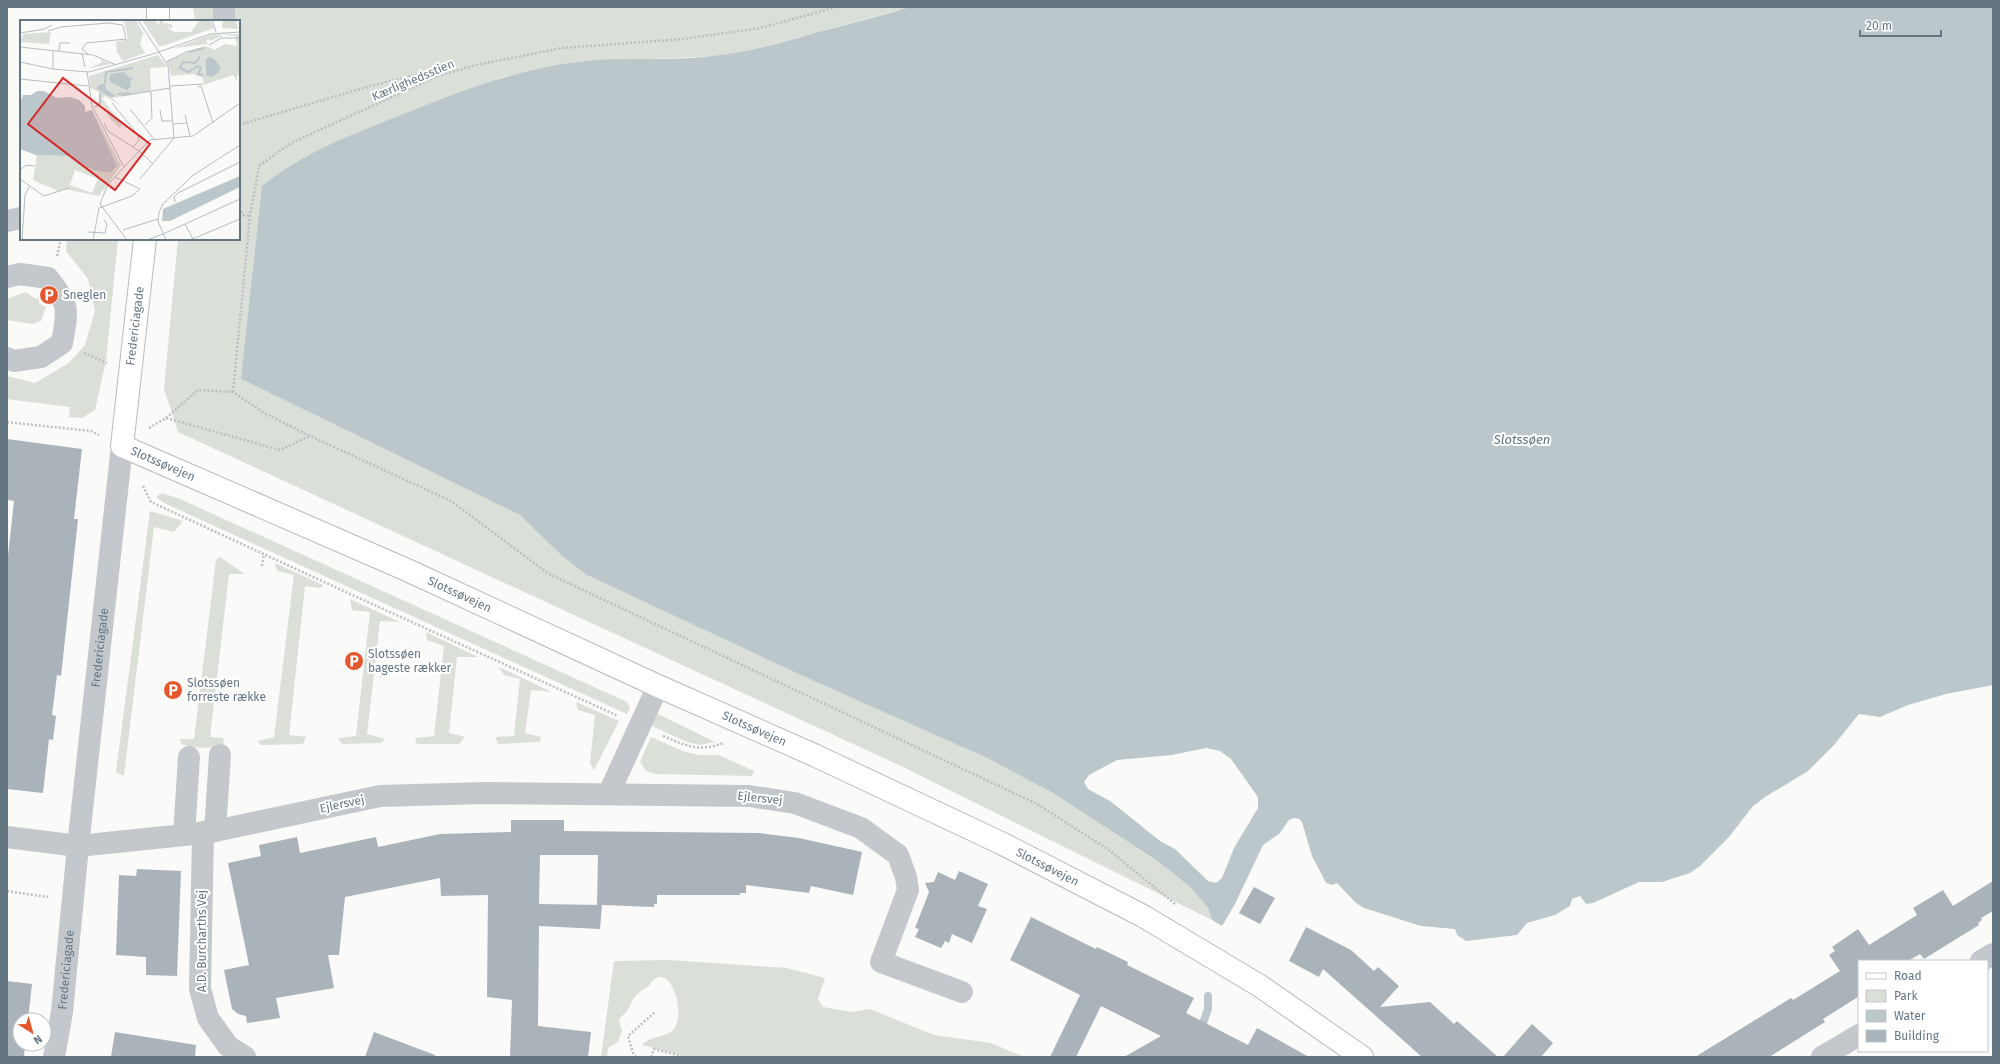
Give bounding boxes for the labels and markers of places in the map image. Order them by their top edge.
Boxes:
parking icon: Sneglen [38,284,60,306]
place label: Sneglen [63,288,106,302]
place label: Slotssøen bageste rækker [368,647,452,675]
parking icon: Slotssøen bageste rækker [343,650,365,672]
place label: Slotssøen forreste række [187,676,266,704]
parking icon: Slotssøen forreste række [162,679,184,701]

